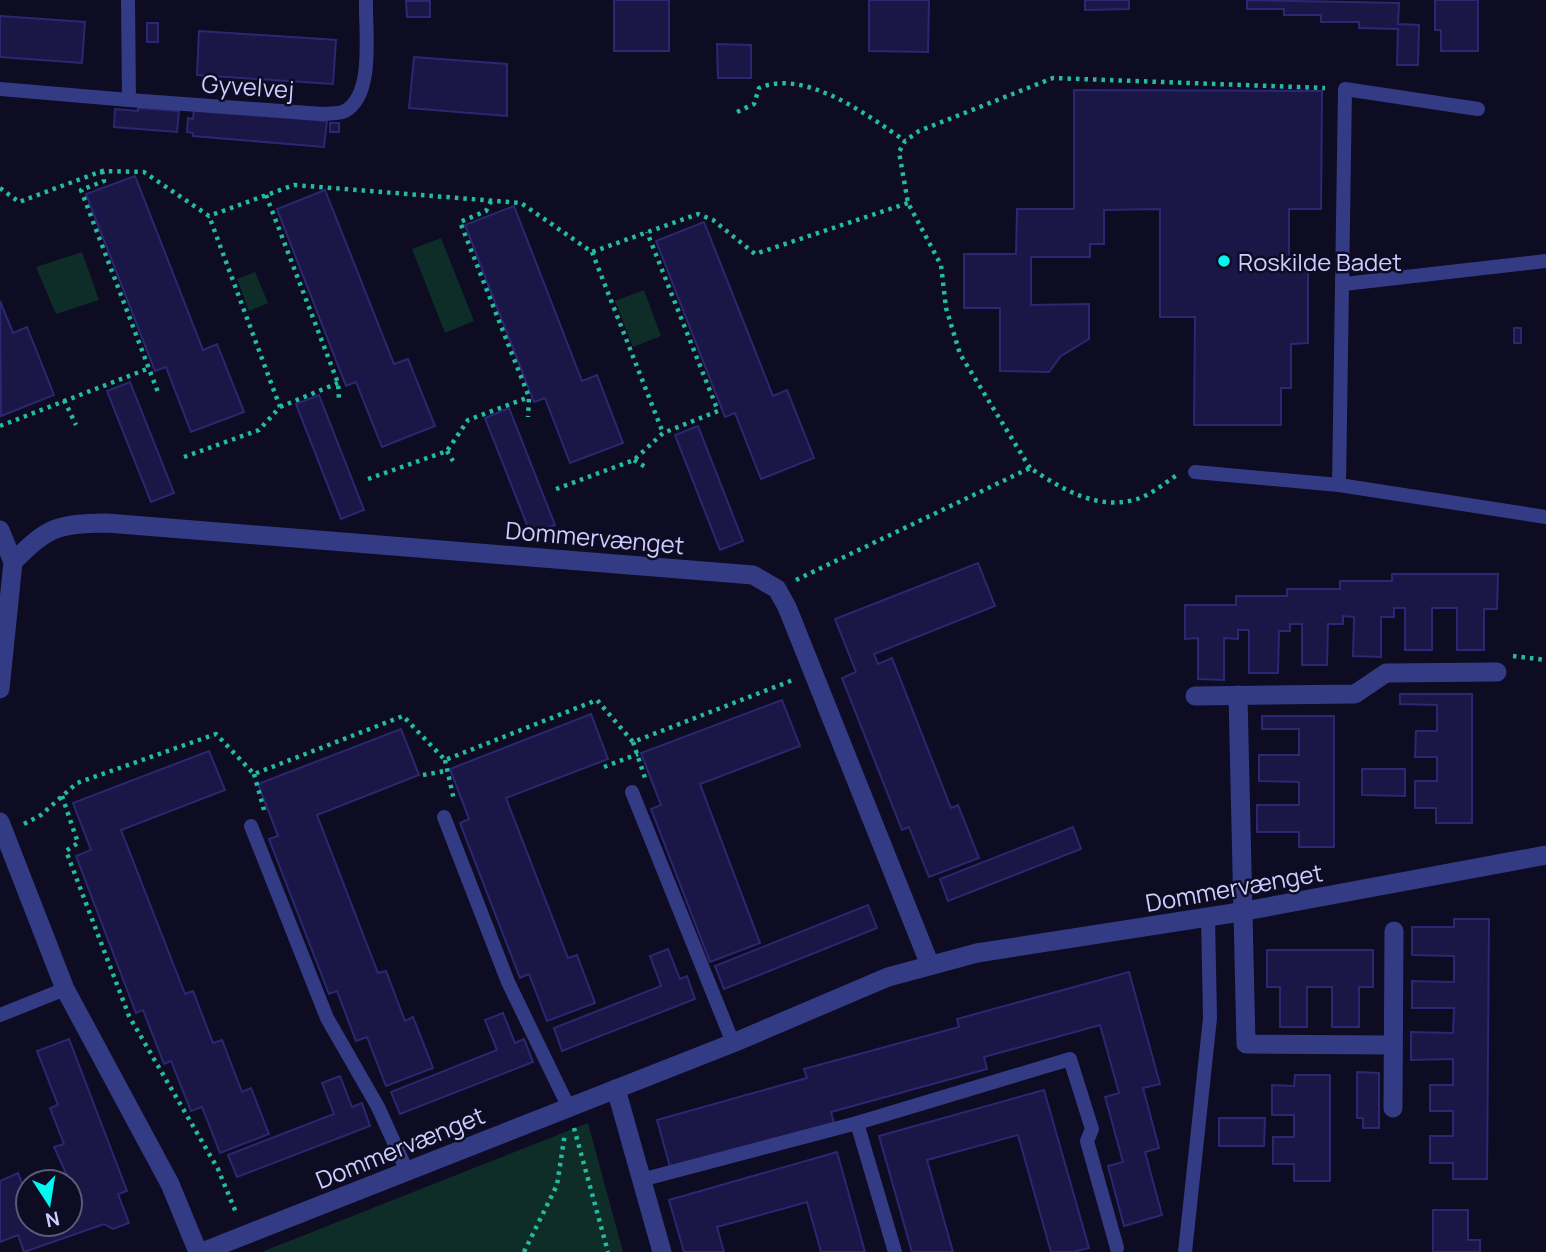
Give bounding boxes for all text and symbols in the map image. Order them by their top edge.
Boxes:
street label: Gyvelvej [201,66,295,106]
place label: Roskilde Badet [1238,245,1402,278]
marker: Roskilde Badet [1216,253,1232,269]
street label: Dommervænget [504,513,686,561]
street label: Dommervænget [1143,855,1325,919]
street label: Dommervænget [311,1098,489,1196]
north arrow [14,1168,84,1238]
text: N [43,1205,62,1234]

